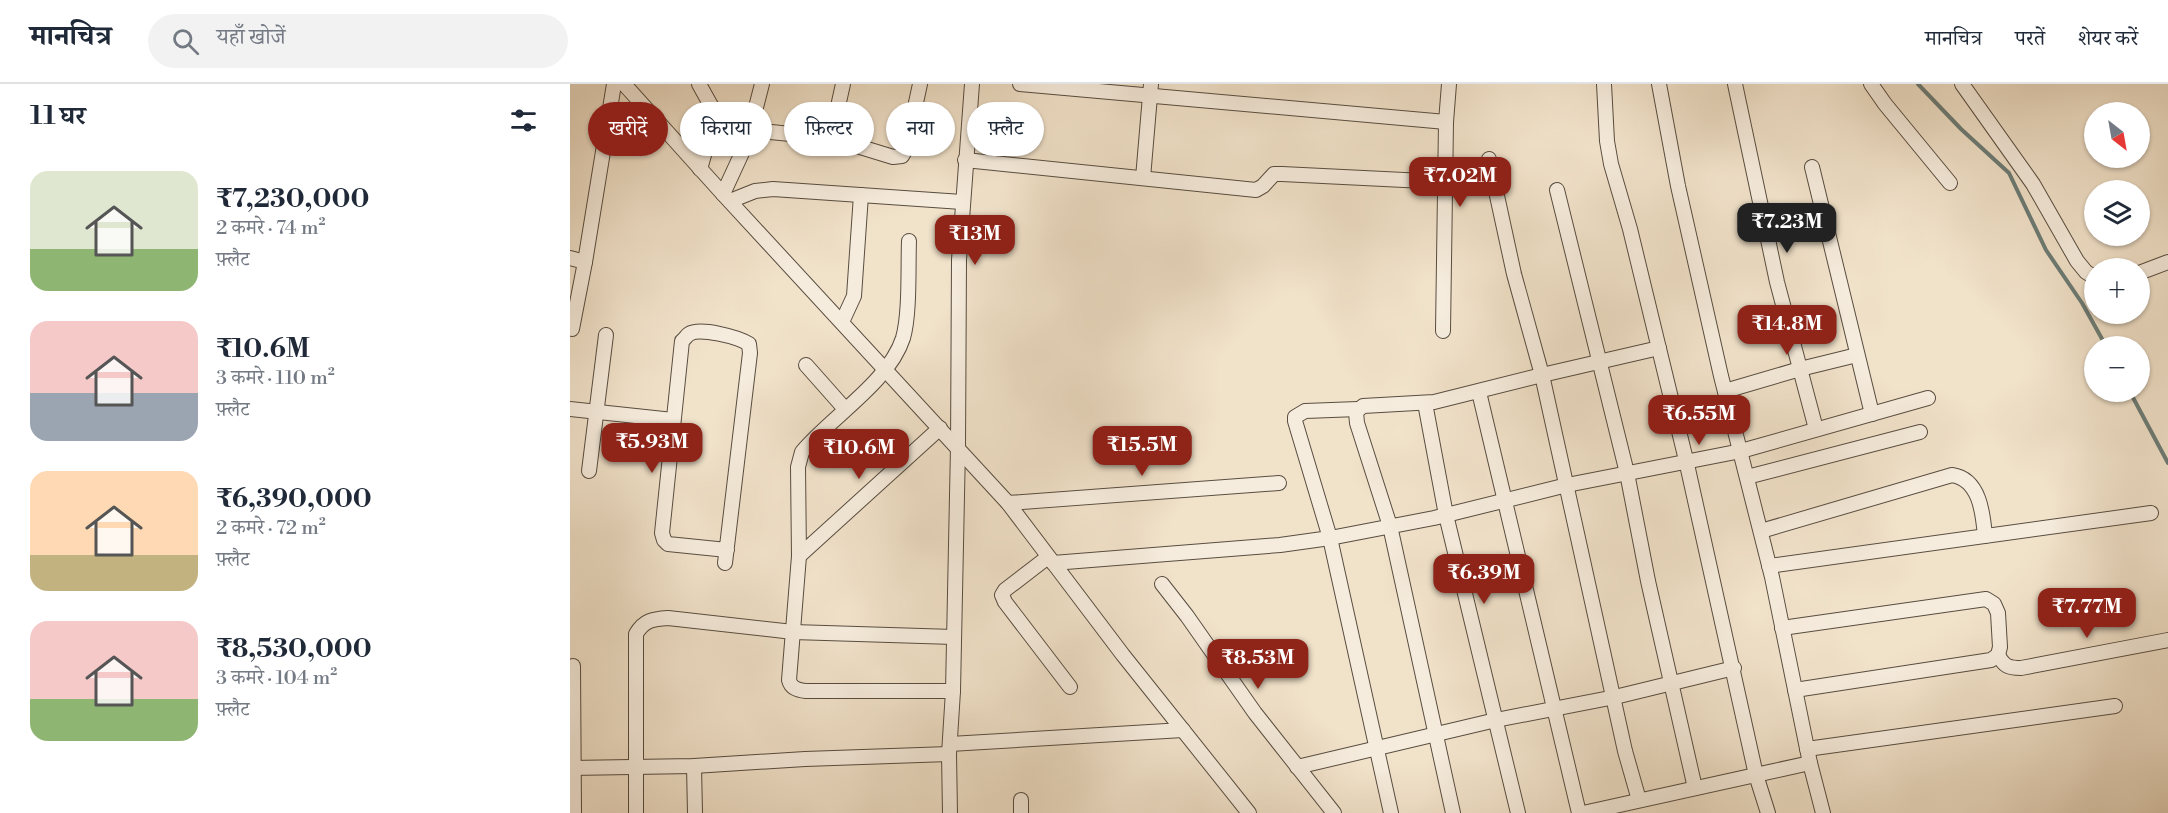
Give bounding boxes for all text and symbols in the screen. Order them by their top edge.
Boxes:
search box [148,14,568,68]
text: मानचित्र [30,19,112,54]
text: यहाँ खोजें [217,24,285,51]
icon: search [169,25,202,58]
text: मानचित्र [1925,26,1982,52]
text: परतें [2015,26,2045,52]
text: शेयर करें [2078,26,2138,52]
text: 11 घर [30,100,86,132]
chip: खरीदें [588,102,668,156]
chip: किराया [680,102,772,156]
chip: फ़िल्टर [784,102,874,156]
chip: नया [886,102,955,156]
chip: फ़्लैट [967,102,1044,156]
north arrow [2084,102,2150,168]
map controls [2084,102,2150,402]
icon: filters [507,104,540,137]
pin: ₹7.02M [1411,157,1509,208]
text: ₹7.02M [1423,164,1497,189]
button: layers [2084,180,2150,246]
text: ₹7,230,000 [216,183,369,215]
icon: home [78,195,150,267]
pin: ₹7.23M [1738,203,1836,254]
text: ₹7.23M [1751,210,1823,235]
pin: ₹13M [939,215,1011,266]
text: 2 कमरे · 74 m² [216,216,325,241]
text: ₹13M [949,222,1001,247]
text: फ़्लैट [216,248,249,273]
button: + [2084,258,2150,324]
pin: ₹14.8M [1738,305,1836,356]
text: ₹14.8M [1752,312,1822,337]
text: ₹10.6M [216,333,310,365]
button: − [2084,336,2150,402]
icon: home [78,345,150,417]
text: 3 कमरे · 110 m² [216,366,335,391]
pin: ₹6.55M [1650,395,1748,446]
text: फ़्लैट [216,398,249,423]
text: ₹6.55M [1662,402,1736,427]
pin: ₹5.93M [603,423,701,474]
pin: ₹15.5M [1093,426,1191,477]
pin: ₹10.6M [810,429,908,480]
text: ₹5.93M [615,430,689,455]
text: ₹15.5M [1107,433,1177,458]
text: ₹10.6M [823,436,895,461]
text: ₹6,390,000 [216,483,372,515]
icon: home [78,495,150,567]
text: 2 कमरे · 72 m² [216,516,326,541]
text: फ़्लैट [216,548,249,573]
pin: ₹6.39M [1435,554,1533,605]
text: ₹6.39M [1447,561,1521,586]
pin: ₹7.77M [2038,588,2136,639]
text: ₹7.77M [2052,595,2122,620]
text: ₹8,530,000 [216,633,372,665]
pin: ₹8.53M [1209,639,1307,690]
icon: home [78,645,150,717]
text: ₹8.53M [1221,646,1295,671]
text: 3 कमरे · 104 m² [216,666,337,691]
text: फ़्लैट [216,698,249,723]

